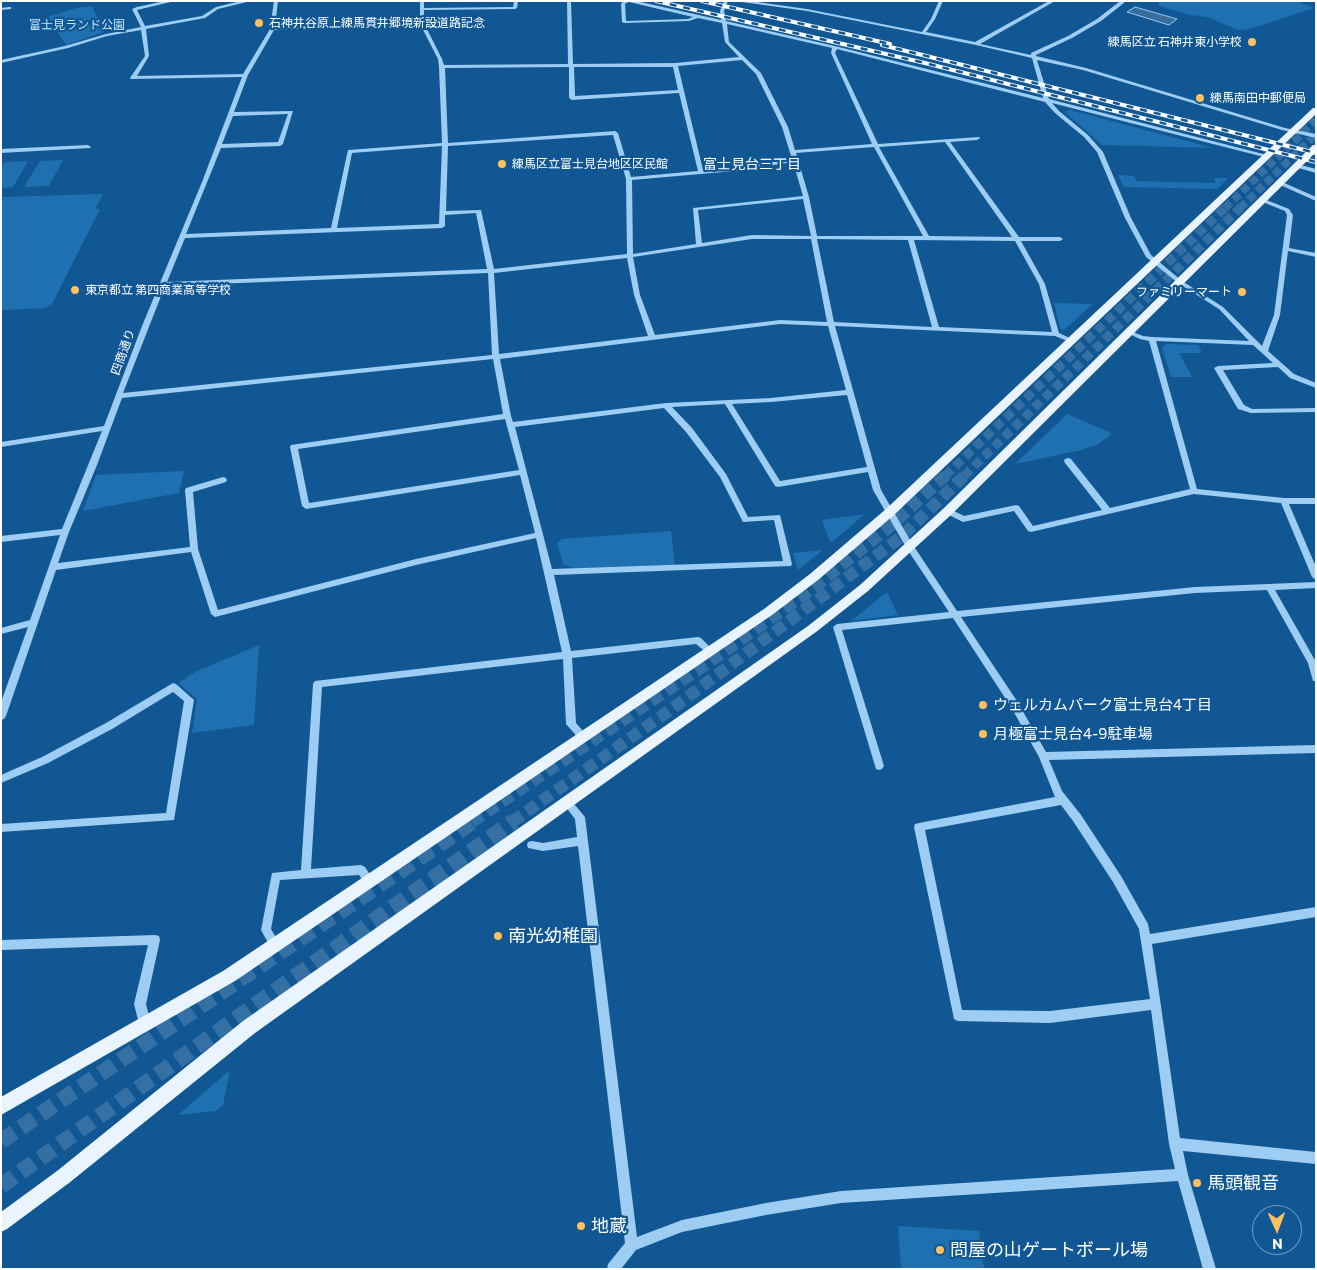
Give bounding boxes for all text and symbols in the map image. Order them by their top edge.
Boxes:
place label: 石神井谷原上練馬貫井郷境新設道路記念 [269,16,485,30]
marker: 石神井谷原上練馬貫井郷境新設道路記念 [253,17,265,29]
park label: 富士見ランド公園 [29,18,125,32]
place label: 練馬区立 石神井東小学校 [1108,35,1242,49]
marker: 練馬区立 石神井東小学校 [1246,36,1258,48]
place label: 練馬南田中郵便局 [1210,91,1306,105]
marker: 練馬南田中郵便局 [1194,92,1206,104]
district label: 富士見台三丁目 [703,156,801,172]
place label: 練馬区立富士見台地区区民館 [512,157,668,171]
marker: 練馬区立富士見台地区区民館 [496,158,508,170]
place label: 東京都立 第四商業高等学校 [85,283,231,297]
marker: 東京都立 第四商業高等学校 [69,284,81,296]
place label: ファミリーマート [1136,285,1232,299]
marker: ファミリーマート [1236,286,1248,298]
street label: 四商通り [108,327,138,377]
place label: ウェルカムパーク富士見台4丁目 [993,696,1212,714]
marker: ウェルカムパーク富士見台4丁目 [977,699,989,711]
place label: 月極富士見台4-9駐車場 [993,725,1152,743]
marker: 月極富士見台4-9駐車場 [977,728,989,740]
place label: 南光幼稚園 [508,925,598,947]
marker: 南光幼稚園 [492,930,504,942]
place label: 馬頭観音 [1207,1172,1279,1194]
marker: 馬頭観音 [1191,1177,1203,1189]
north arrow [1252,1205,1302,1255]
place label: 地蔵 [591,1215,627,1237]
marker: 地蔵 [575,1220,587,1232]
text: N [1272,1236,1283,1253]
place label: 問屋の山ゲートボール場 [950,1239,1148,1261]
marker: 問屋の山ゲートボール場 [934,1244,946,1256]

